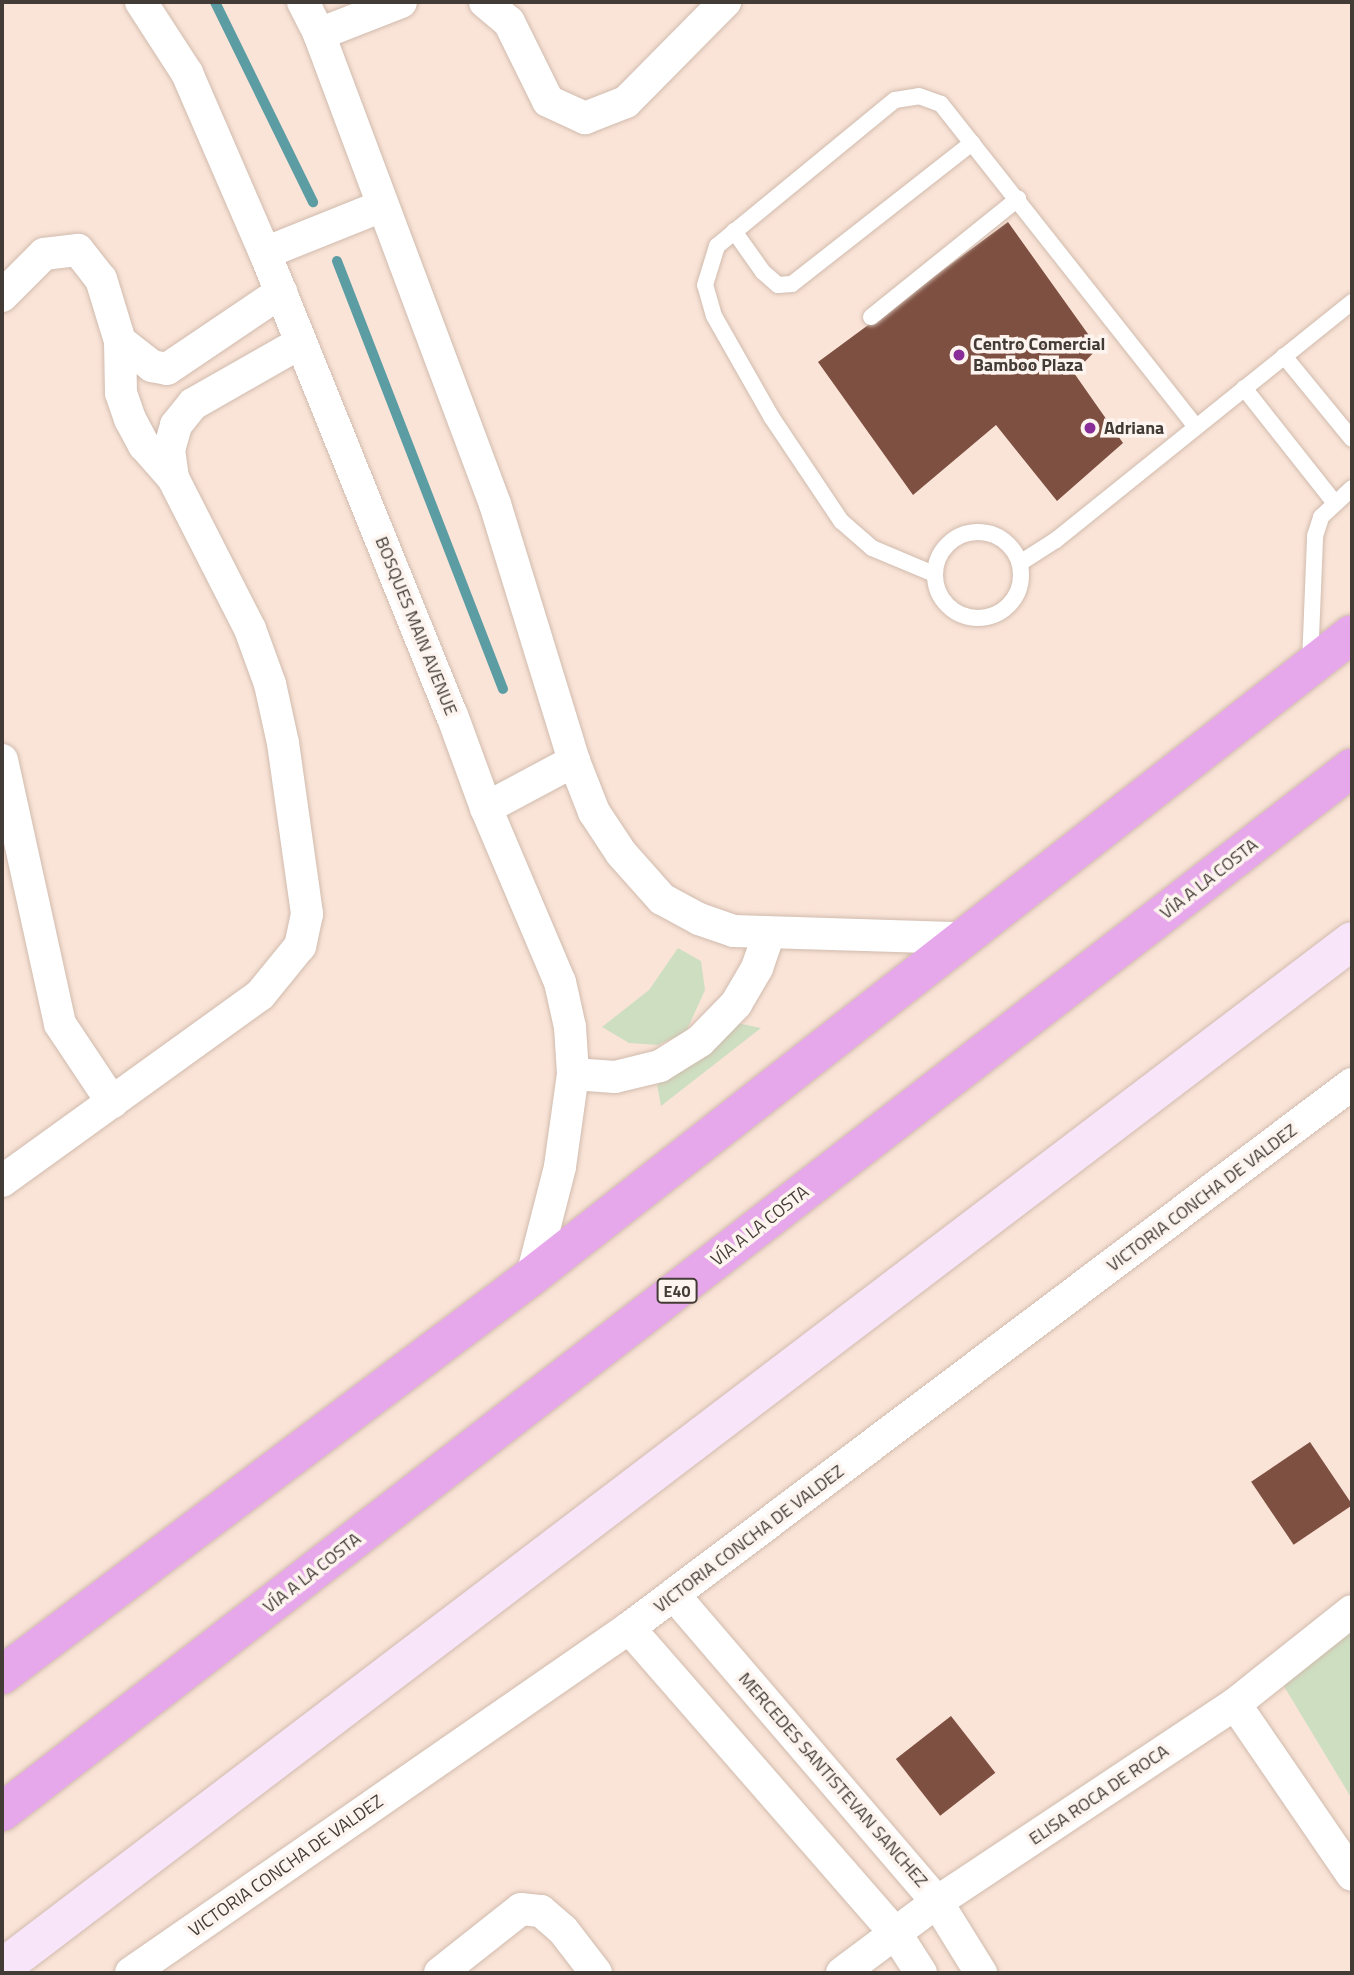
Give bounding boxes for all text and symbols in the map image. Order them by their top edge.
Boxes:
place label: Centro Comercial Bamboo Plaza [973,334,1105,376]
marker: Centro Comercial Bamboo Plaza [951,347,967,363]
place label: Adriana [1104,417,1164,439]
marker: Adriana [1082,420,1098,436]
street label: BOSQUES MAIN AVENUE [370,534,462,718]
street label: VÍA A LA COSTA [1156,834,1262,924]
street label: VICTORIA CONCHA DE VALDEZ [1103,1119,1301,1277]
street label: VÍA A LA COSTA [707,1181,813,1271]
road number: E40 [656,1278,698,1303]
street label: VICTORIA CONCHA DE VALDEZ [650,1460,848,1618]
street label: VÍA A LA COSTA [259,1528,365,1618]
street label: MERCEDES SANTISTEVAN SANCHEZ [734,1668,932,1892]
street label: ELISA ROCA DE ROCA [1025,1740,1173,1850]
street label: VICTORIA CONCHA DE VALDEZ [185,1791,387,1941]

